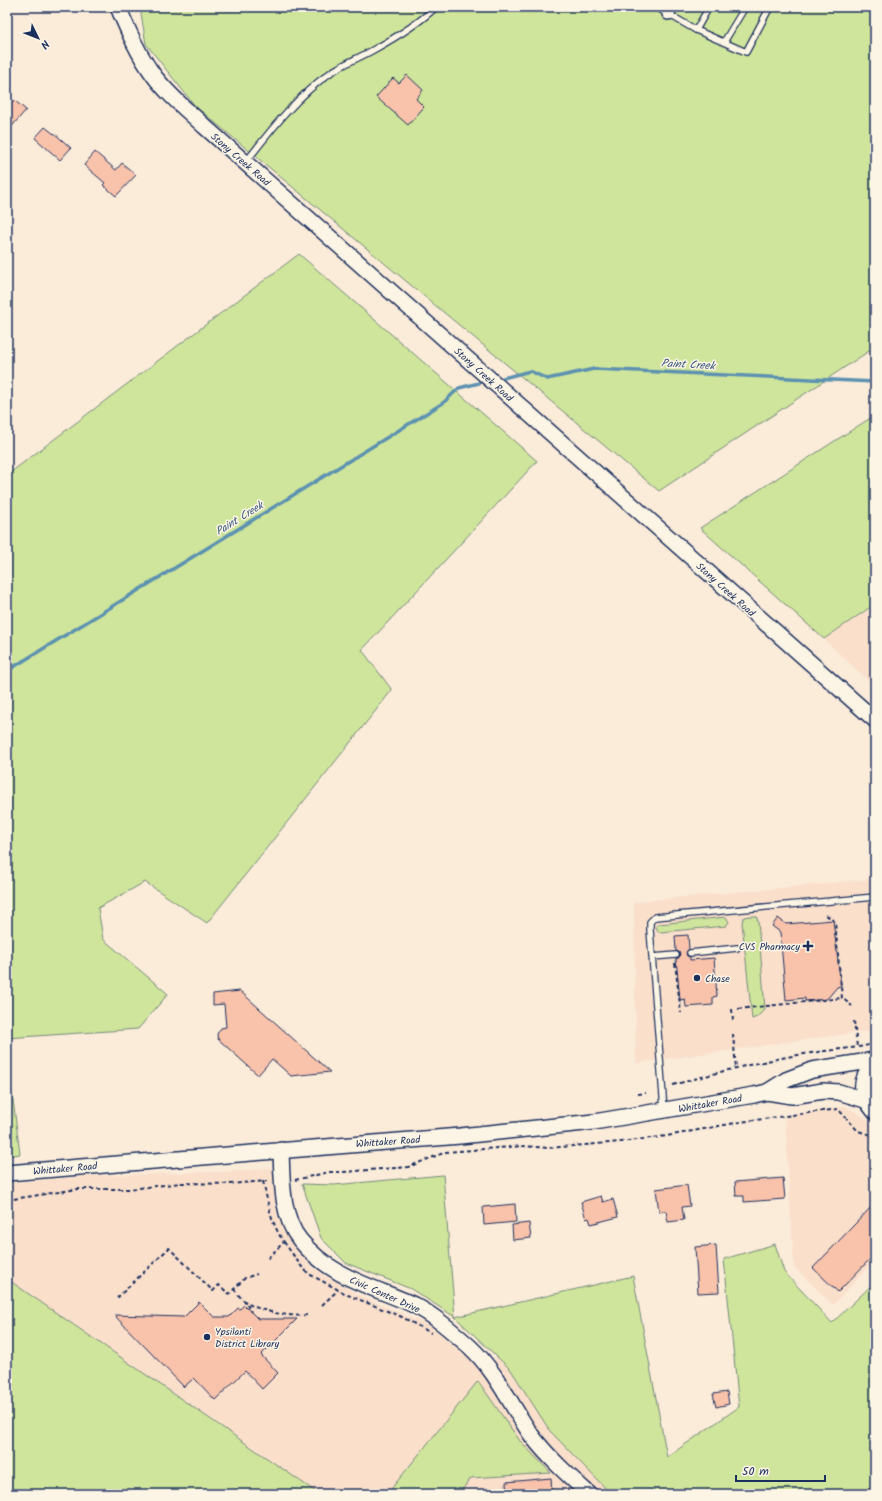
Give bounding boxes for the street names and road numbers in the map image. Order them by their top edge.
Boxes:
street label: Stony Creek Road [207,129,275,191]
street label: Stony Creek Road [450,344,517,406]
street label: Stony Creek Road [692,559,759,621]
street label: Whittaker Road [677,1090,744,1117]
street label: Whittaker Road [355,1132,422,1152]
street label: Whittaker Road [32,1158,99,1180]
street label: Civic Center Drive [347,1272,423,1318]

